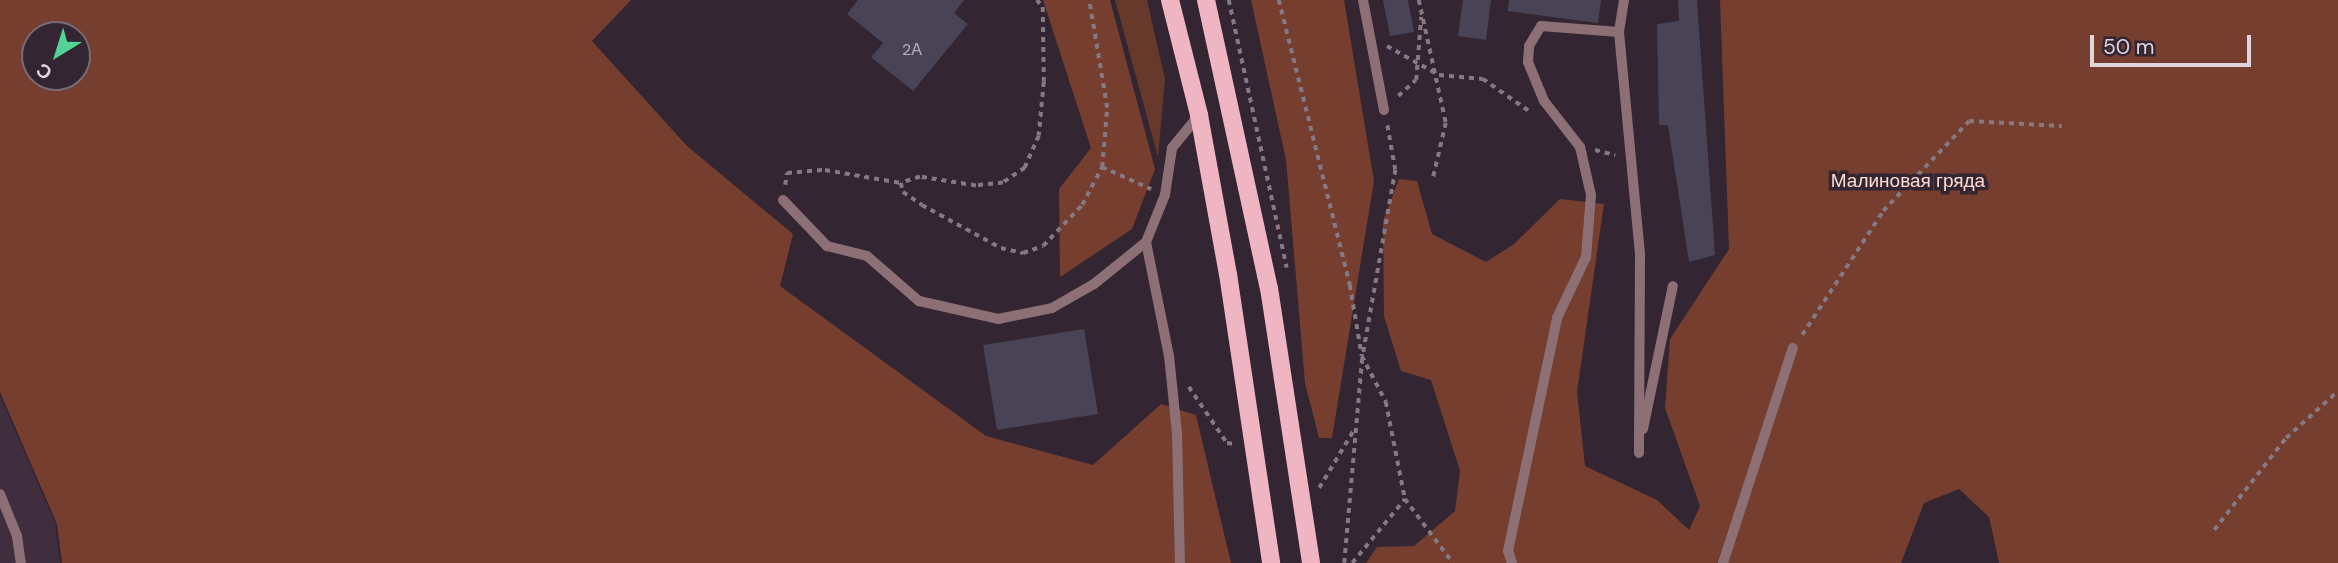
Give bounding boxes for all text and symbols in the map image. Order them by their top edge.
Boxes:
north arrow [21,21,91,91]
scale bar [2093,21,2254,65]
text: 50 m [2103,33,2154,61]
house number: 2А [902,40,922,60]
text: С [31,57,57,85]
park label: Малиновая гряда [1831,170,1985,192]

